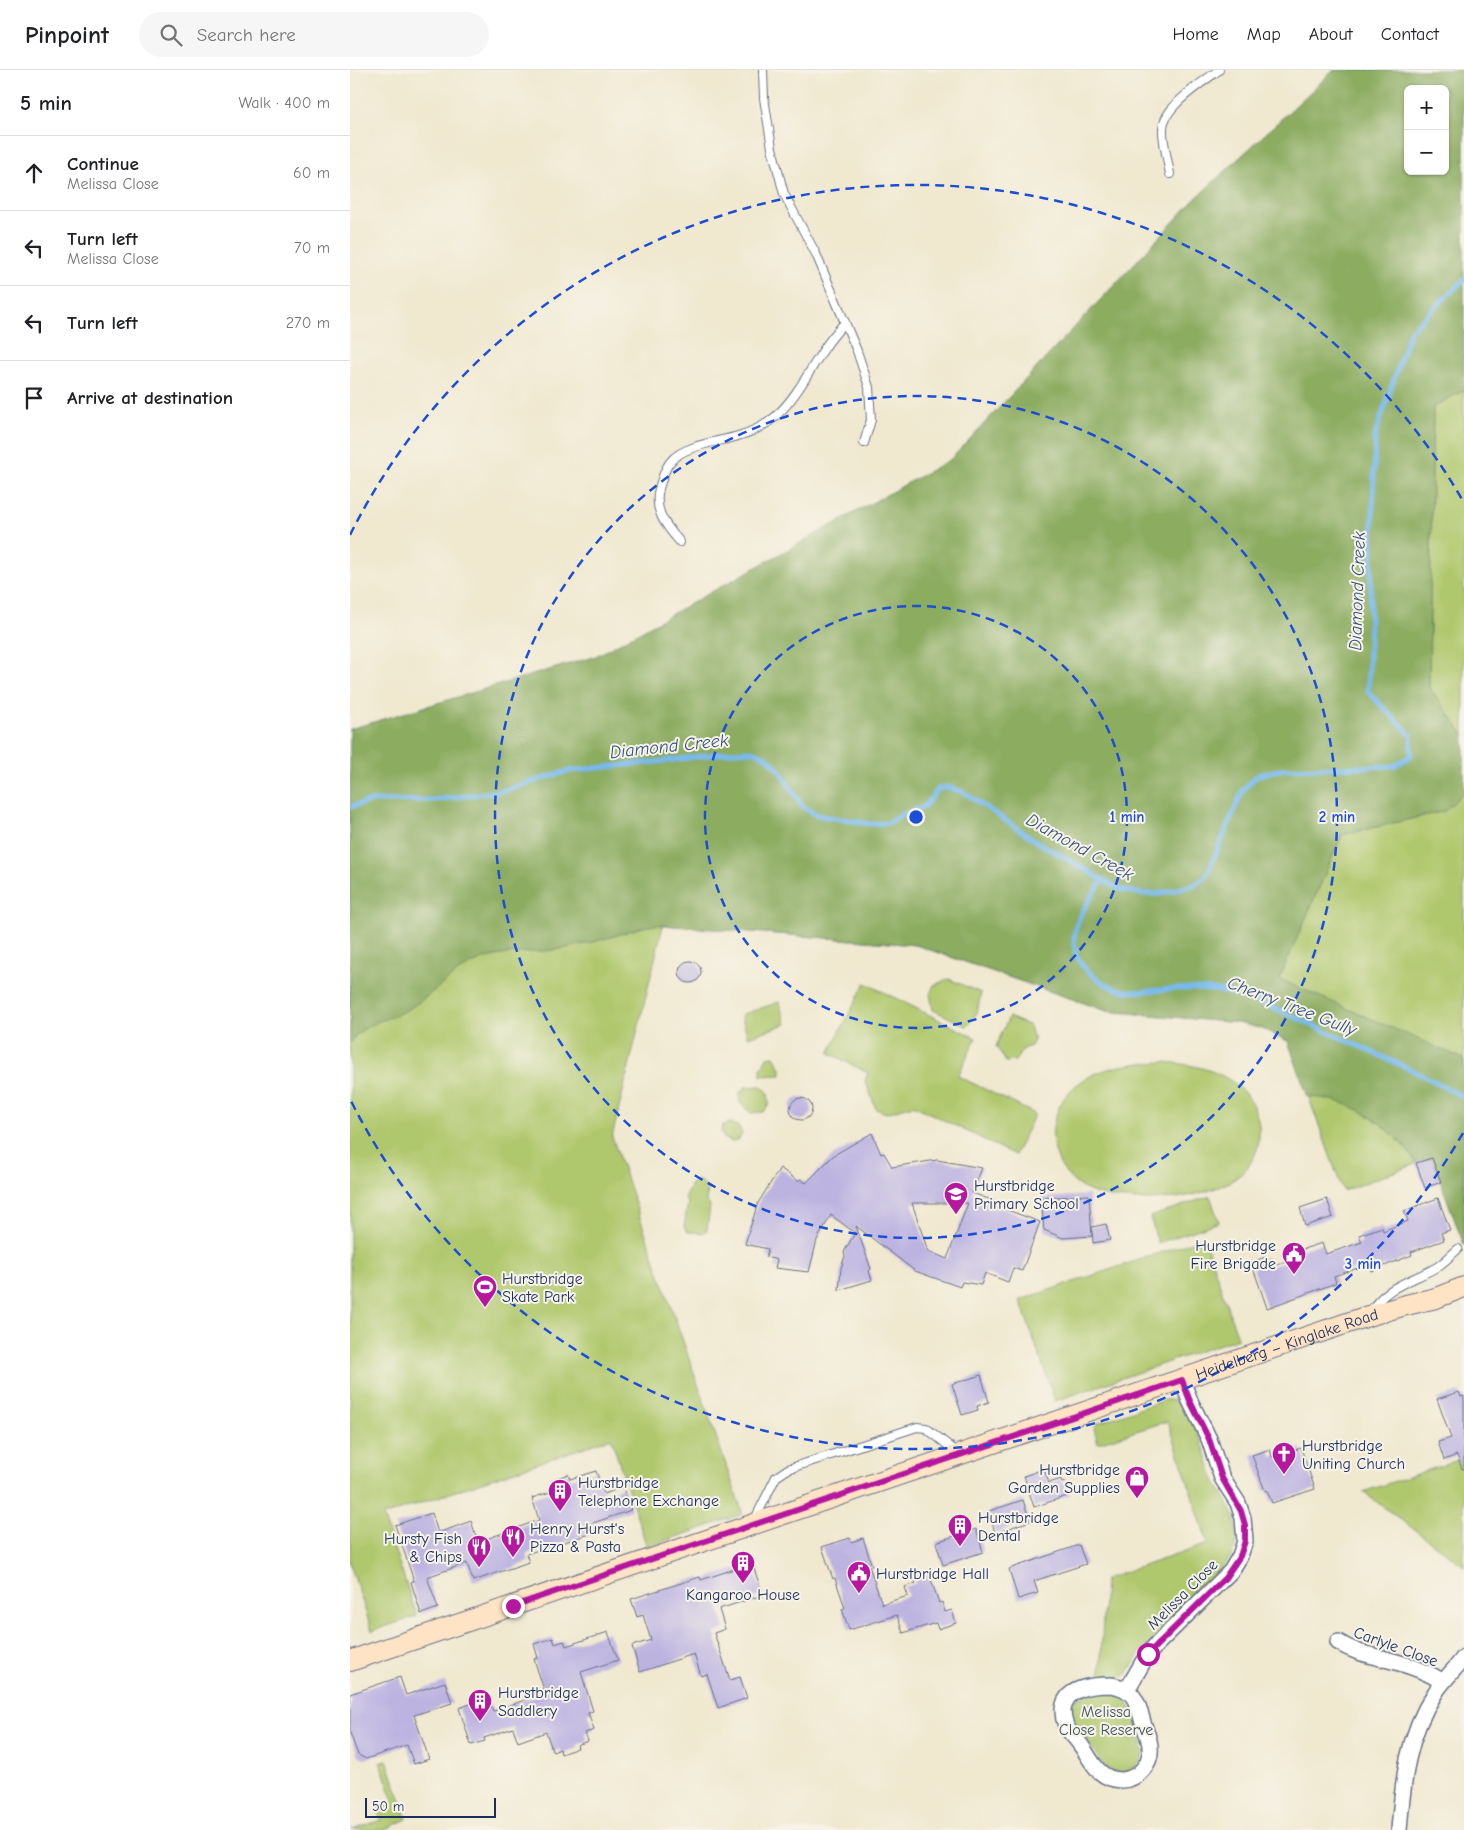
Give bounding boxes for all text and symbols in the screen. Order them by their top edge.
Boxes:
search box [139,12,489,57]
text: Pinpoint [25,21,109,49]
icon: search [157,21,185,49]
text: Search here [197,24,296,46]
text: Home [1172,24,1219,45]
text: Map [1247,24,1281,45]
text: About [1309,24,1353,45]
text: Contact [1381,24,1439,45]
map controls [1404,85,1449,175]
button: + [1404,85,1449,130]
text: 5 min [20,91,72,115]
text: Walk · 400 m [238,94,330,112]
button: − [1404,130,1449,175]
text: Continue [67,153,139,175]
icon: ahead [20,159,48,187]
text: 60 m [293,164,330,182]
text: Melissa Close [67,175,159,193]
text: Turn left [67,228,138,250]
icon: left [20,234,48,262]
text: 70 m [294,239,330,257]
text: Melissa Close [67,250,159,268]
icon: left [20,309,48,337]
text: Turn left [67,312,138,334]
text: 270 m [286,314,330,332]
icon: arrive [20,384,48,412]
text: Arrive at destination [67,387,233,409]
water label: Diamond Creek [1345,531,1370,651]
water label: Diamond Creek [609,730,730,763]
centre of rings [907,808,925,826]
text: 1 min [1110,808,1144,826]
text: 2 min [1319,808,1355,826]
water label: Diamond Creek [1023,809,1137,886]
water label: Cherry Tree Gully [1224,972,1360,1041]
place label: Hurstbridge Primary School [974,1177,1079,1213]
school or university icon: Hurstbridge Primary School [943,1181,969,1215]
place label: Hurstbridge Fire Brigade [1191,1237,1276,1273]
public building icon: Hurstbridge Fire Brigade [1281,1241,1307,1275]
text: 3 min [1345,1255,1381,1273]
place label: Hurstbridge Skate Park [502,1270,583,1306]
sports icon: Hurstbridge Skate Park [472,1274,498,1308]
street label: Heidelberg – Kinglake Road [1193,1306,1380,1384]
place label: Hurstbridge Uniting Church [1302,1437,1405,1473]
church icon: Hurstbridge Uniting Church [1271,1441,1297,1475]
place label: Hurstbridge Garden Supplies [1008,1461,1120,1497]
shop icon: Hurstbridge Garden Supplies [1124,1465,1150,1499]
place label: Hurstbridge Telephone Exchange [578,1474,719,1510]
building icon: Hurstbridge Telephone Exchange [547,1478,573,1512]
place label: Hurstbridge Dental [978,1509,1059,1545]
building icon: Hurstbridge Dental [947,1513,973,1547]
place label: Henry Hurst's Pizza & Pasta [530,1520,625,1556]
restaurant icon: Henry Hurst's Pizza & Pasta [500,1524,526,1558]
place label: Hursty Fish & Chips [384,1530,462,1566]
restaurant icon: Hursty Fish & Chips [466,1534,492,1568]
building icon: Kangaroo House [730,1550,756,1584]
street label: Melissa Close [1144,1556,1222,1634]
public building icon: Hurstbridge Hall [846,1560,872,1594]
place label: Hurstbridge Hall [876,1565,989,1583]
place label: Kangaroo House [686,1586,800,1604]
route end [502,1595,525,1618]
street label: Carlyle Close [1351,1623,1440,1670]
route start [1137,1643,1160,1666]
place label: Hurstbridge Saddlery [498,1684,579,1720]
building icon: Hurstbridge Saddlery [467,1688,493,1722]
park label: Melissa Close Reserve [1059,1703,1153,1739]
scale bar [365,1795,496,1818]
text: 50 m [372,1798,404,1815]

